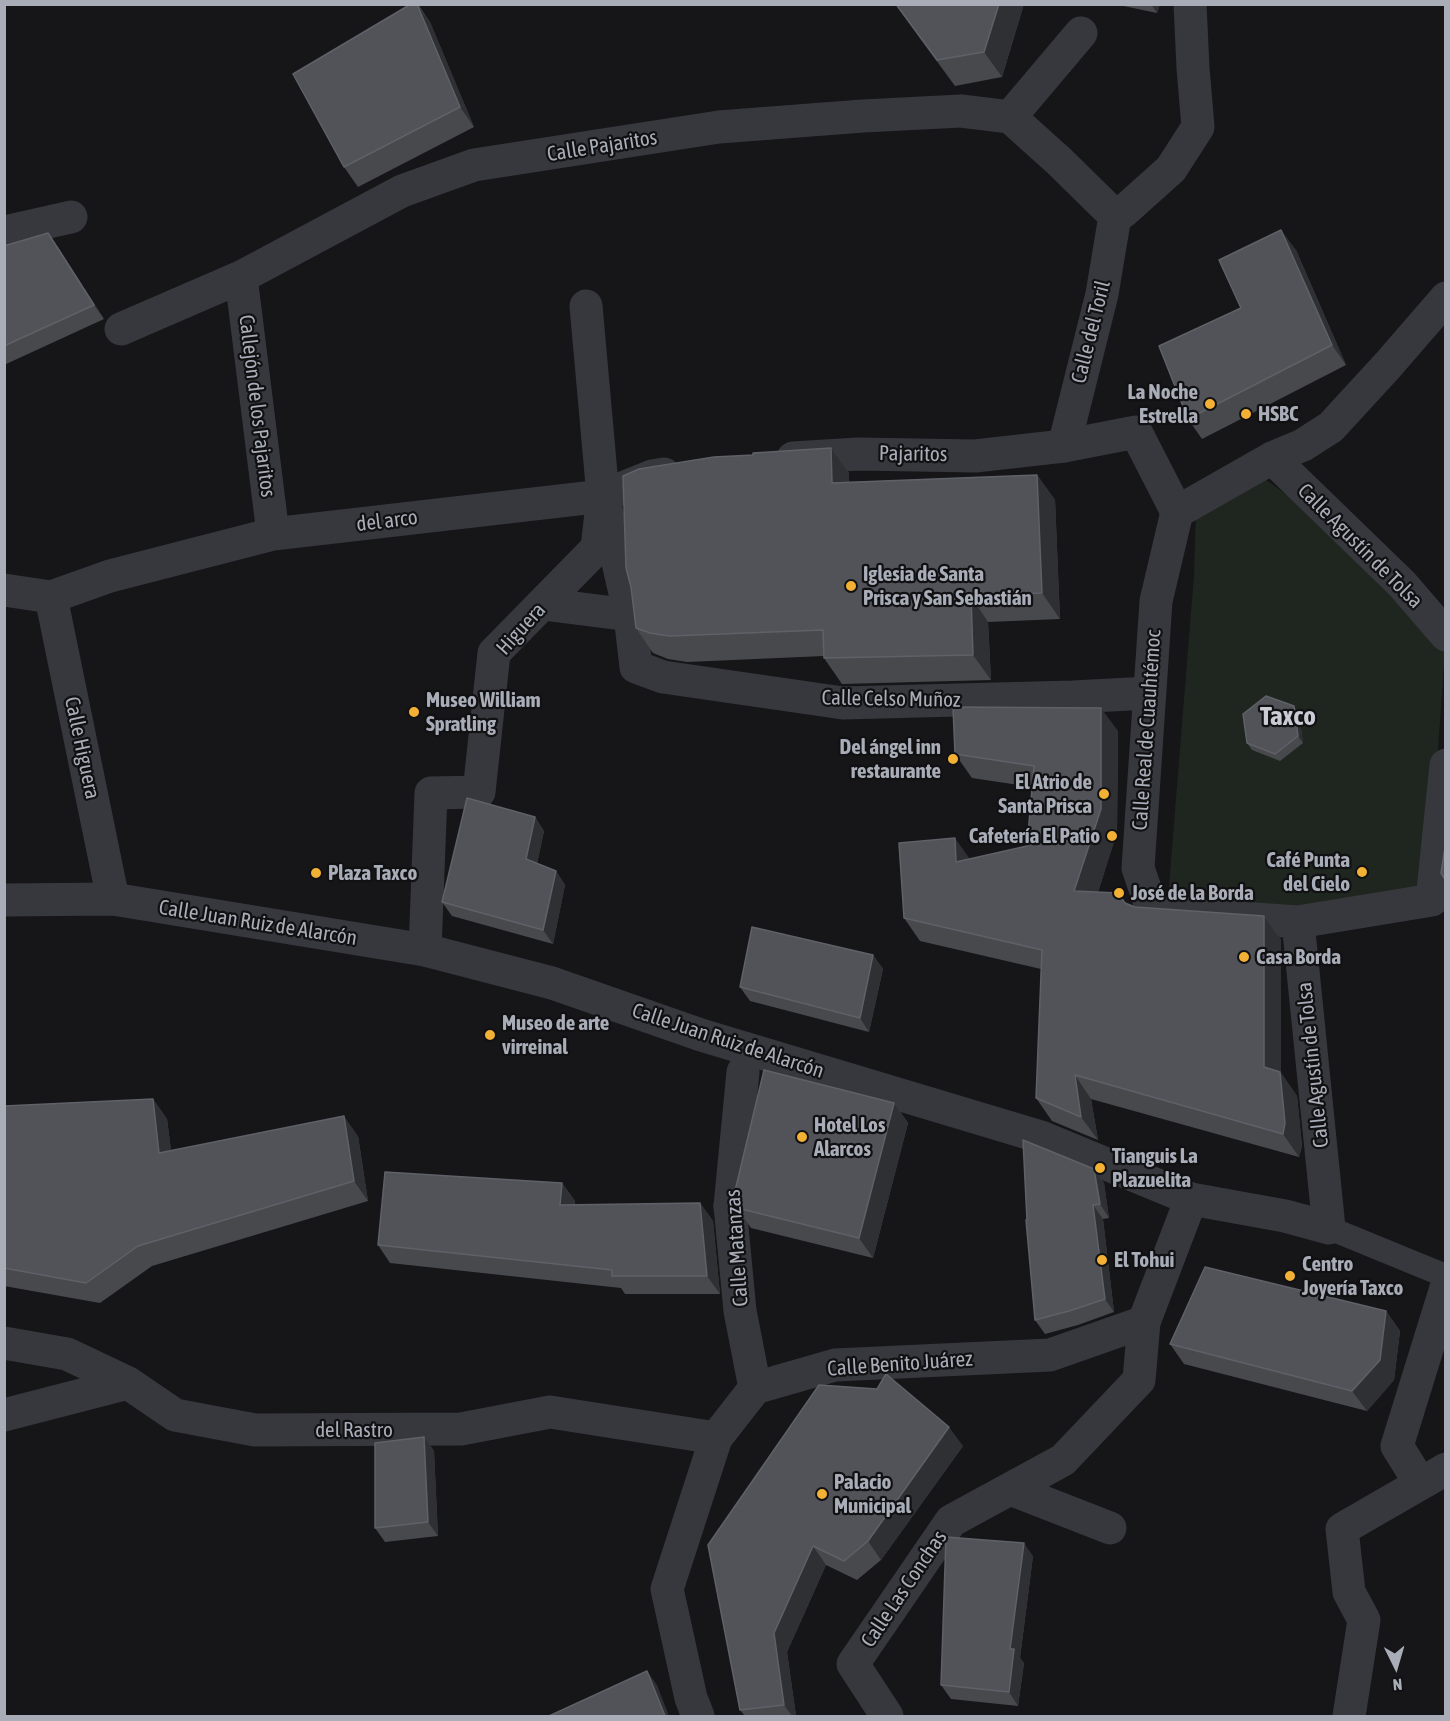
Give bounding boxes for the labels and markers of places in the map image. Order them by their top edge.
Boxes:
place label: La Noche Estrella [1127,379,1198,429]
marker: La Noche Estrella [1203,397,1217,411]
place label: HSBC [1258,401,1298,427]
marker: HSBC [1239,407,1253,421]
place label: Iglesia de Santa Prisca y San Sebastián [863,561,1032,611]
marker: Iglesia de Santa Prisca y San Sebastián [844,579,858,593]
place label: Museo William Spratling [426,687,541,737]
marker: Museo William Spratling [407,705,421,719]
place label: Del ángel inn restaurante [840,734,941,784]
marker: Del ángel inn restaurante [946,752,960,766]
place label: El Atrio de Santa Prisca [998,769,1092,819]
marker: El Atrio de Santa Prisca [1097,787,1111,801]
place label: Cafetería El Patio [969,823,1100,849]
marker: Cafetería El Patio [1105,829,1119,843]
place label: Café Punta del Cielo [1266,847,1350,897]
place label: Plaza Taxco [328,860,417,886]
marker: Café Punta del Cielo [1355,865,1369,879]
marker: Plaza Taxco [309,866,323,880]
place label: José de la Borda [1131,880,1254,906]
marker: José de la Borda [1112,886,1126,900]
place label: Casa Borda [1256,944,1341,970]
marker: Casa Borda [1237,950,1251,964]
place label: Museo de arte virreinal [502,1010,609,1060]
marker: Museo de arte virreinal [483,1028,497,1042]
place label: Hotel Los Alarcos [814,1112,885,1162]
marker: Hotel Los Alarcos [795,1130,809,1144]
place label: Tianguis La Plazuelita [1112,1143,1198,1193]
marker: Tianguis La Plazuelita [1093,1161,1107,1175]
place label: El Tohui [1114,1247,1174,1273]
place label: Centro Joyería Taxco [1302,1251,1403,1301]
marker: El Tohui [1095,1253,1109,1267]
marker: Centro Joyería Taxco [1283,1269,1297,1283]
place label: Palacio Municipal [834,1469,911,1519]
marker: Palacio Municipal [815,1487,829,1501]

